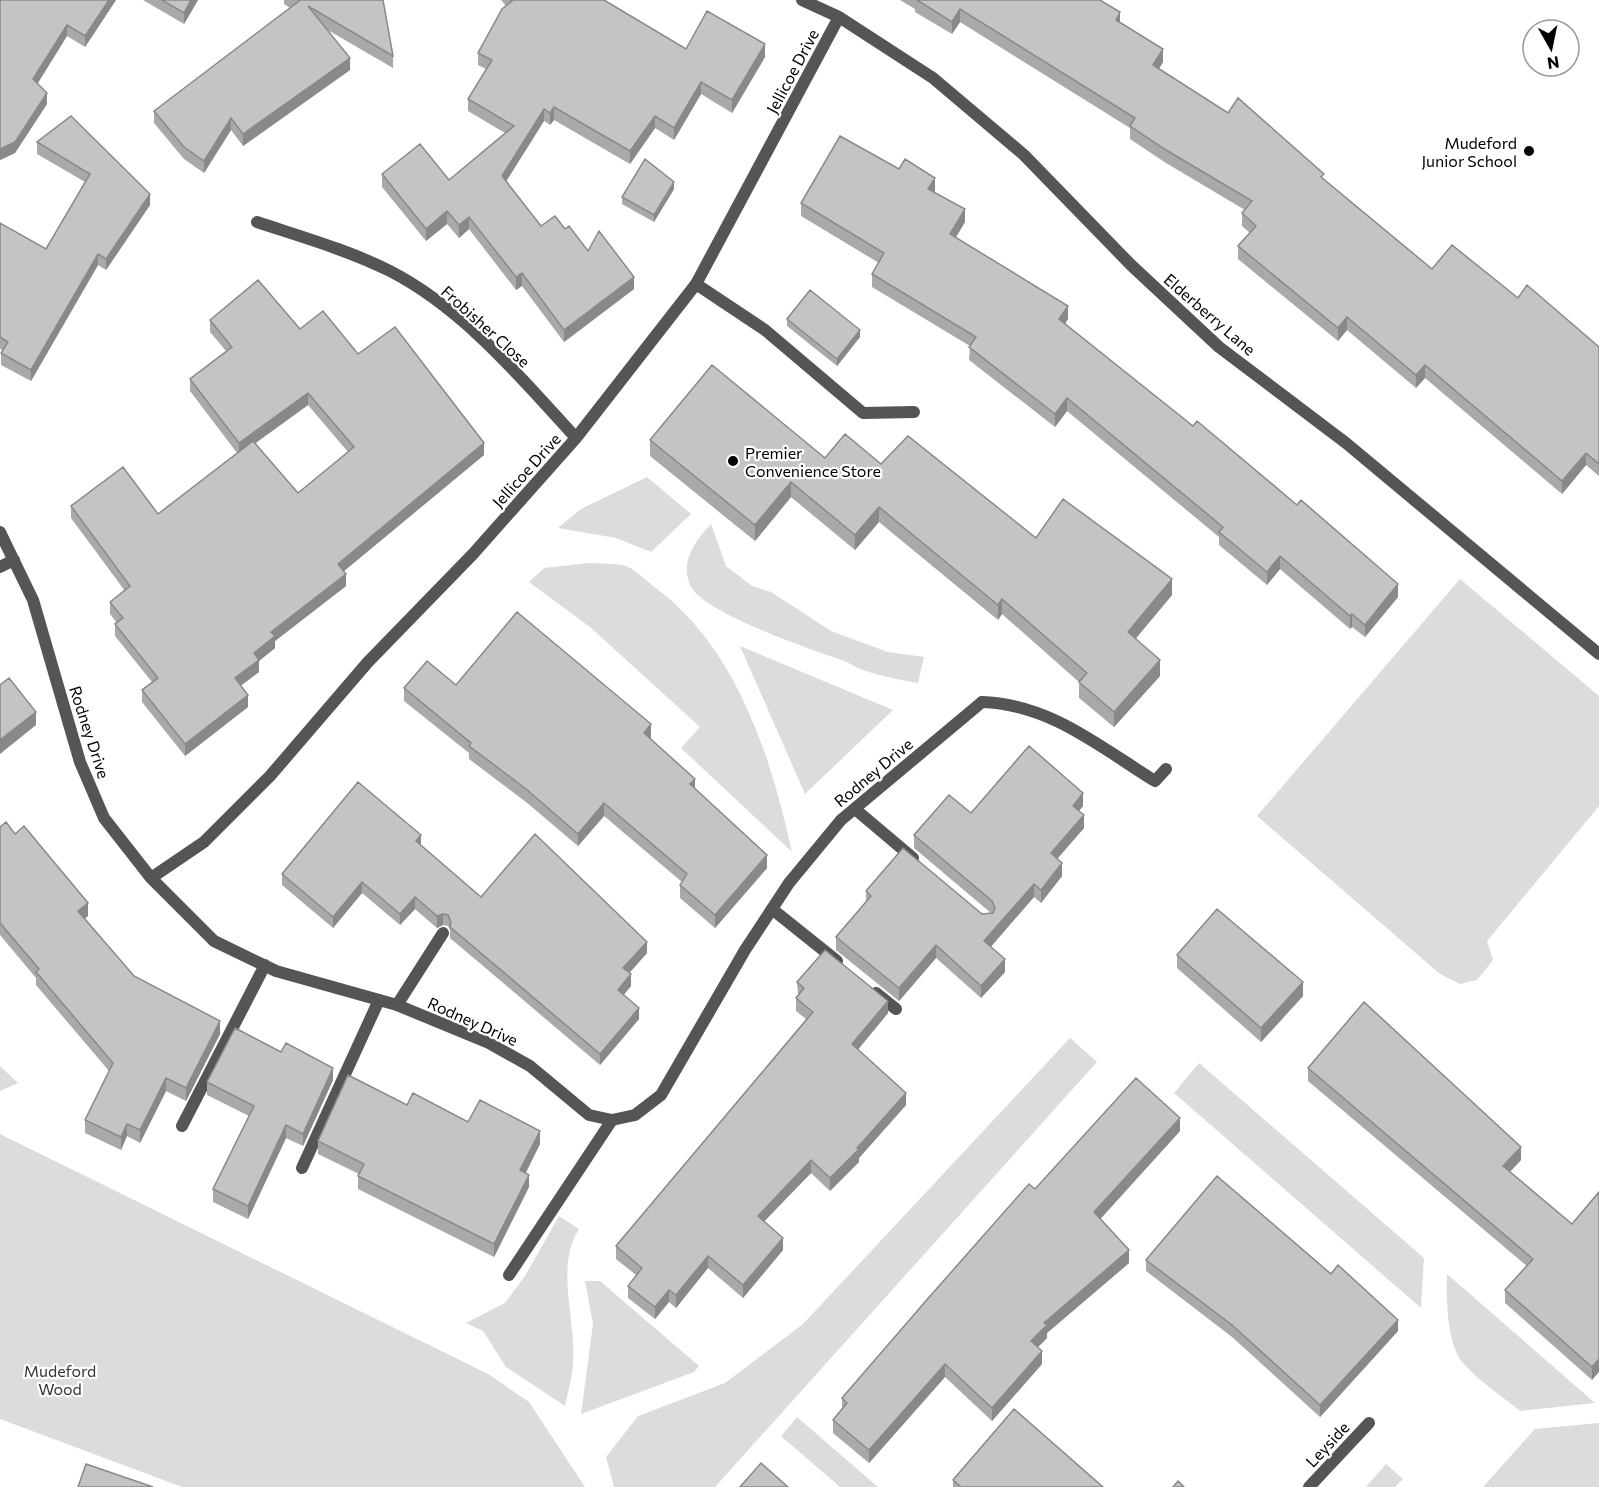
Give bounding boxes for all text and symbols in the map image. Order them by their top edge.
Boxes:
north arrow [1521,18,1581,78]
street label: Jellicoe Drive [762,25,822,117]
text: N [1546,53,1561,74]
place label: Mudeford Junior School [1421,133,1517,170]
marker: Mudeford Junior School [1522,144,1536,158]
street label: Elderberry Lane [1160,269,1260,359]
street label: Frobisher Close [438,281,534,371]
street label: Jellicoe Drive [488,429,564,511]
place label: Premier Convenience Store [745,443,881,480]
marker: Premier Convenience Store [726,454,740,468]
street label: Rodney Drive [66,683,114,781]
street label: Rodney Drive [830,734,916,810]
street label: Rodney Drive [425,993,521,1049]
park label: Mudeford Wood [24,1361,96,1398]
street label: Leyside [1301,1418,1353,1470]

